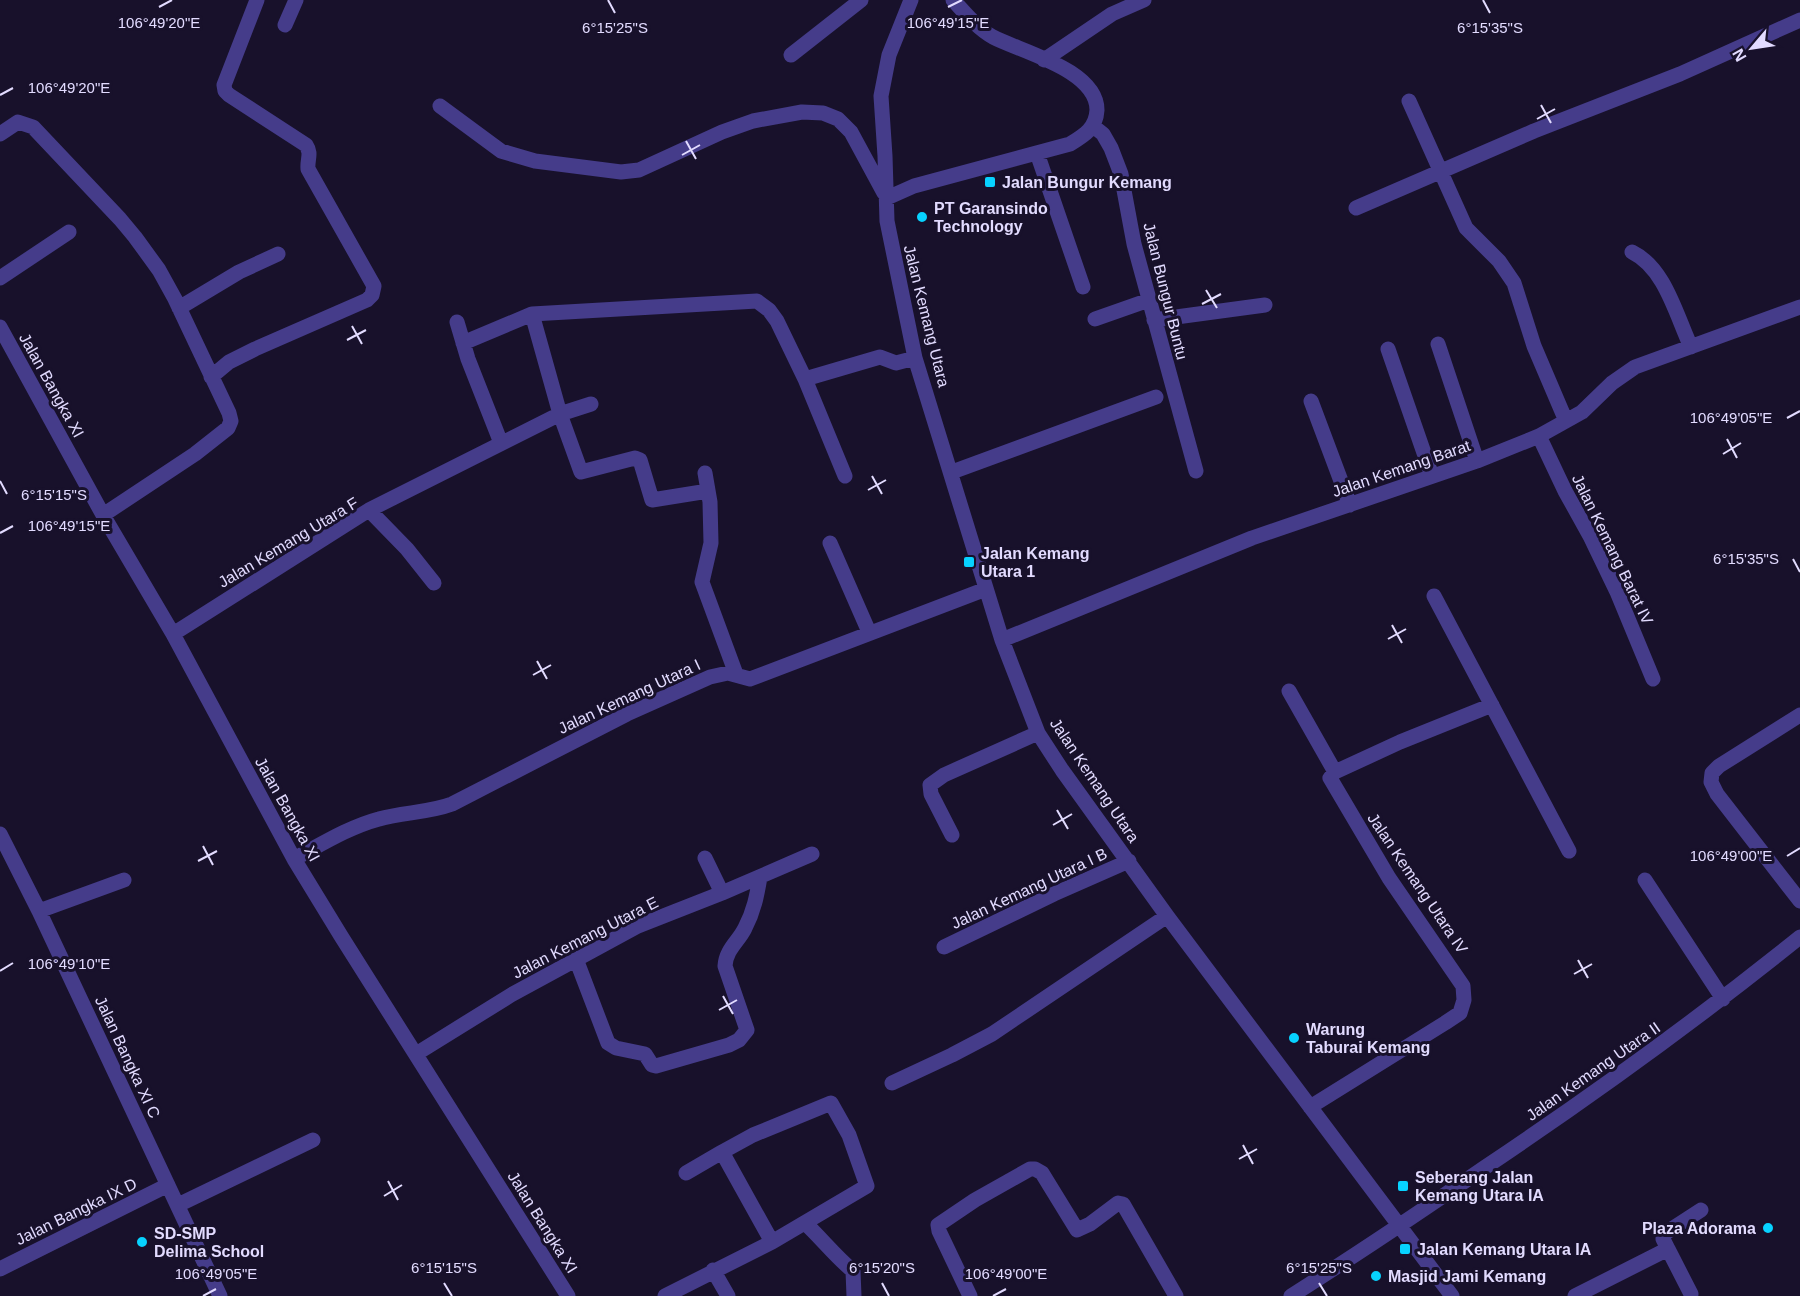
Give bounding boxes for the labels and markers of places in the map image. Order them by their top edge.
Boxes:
place label: Jalan Bungur Kemang [1002,174,1172,191]
marker: Jalan Bungur Kemang [983,175,997,189]
place label: PT Garansindo Technology [934,200,1048,235]
marker: PT Garansindo Technology [915,210,929,224]
place label: Jalan Kemang Utara 1 [981,545,1089,580]
marker: Jalan Kemang Utara 1 [962,555,976,569]
place label: Warung Taburai Kemang [1306,1021,1430,1056]
marker: Warung Taburai Kemang [1287,1031,1301,1045]
place label: Seberang Jalan Kemang Utara IA [1415,1169,1544,1204]
marker: Seberang Jalan Kemang Utara IA [1396,1179,1410,1193]
place label: Plaza Adorama [1642,1220,1756,1237]
marker: Plaza Adorama [1761,1221,1775,1235]
place label: SD-SMP Delima School [154,1225,264,1260]
marker: SD-SMP Delima School [135,1235,149,1249]
place label: Jalan Kemang Utara IA [1417,1241,1592,1258]
marker: Jalan Kemang Utara IA [1398,1242,1412,1256]
place label: Masjid Jami Kemang [1388,1268,1546,1285]
marker: Masjid Jami Kemang [1369,1269,1383,1283]

